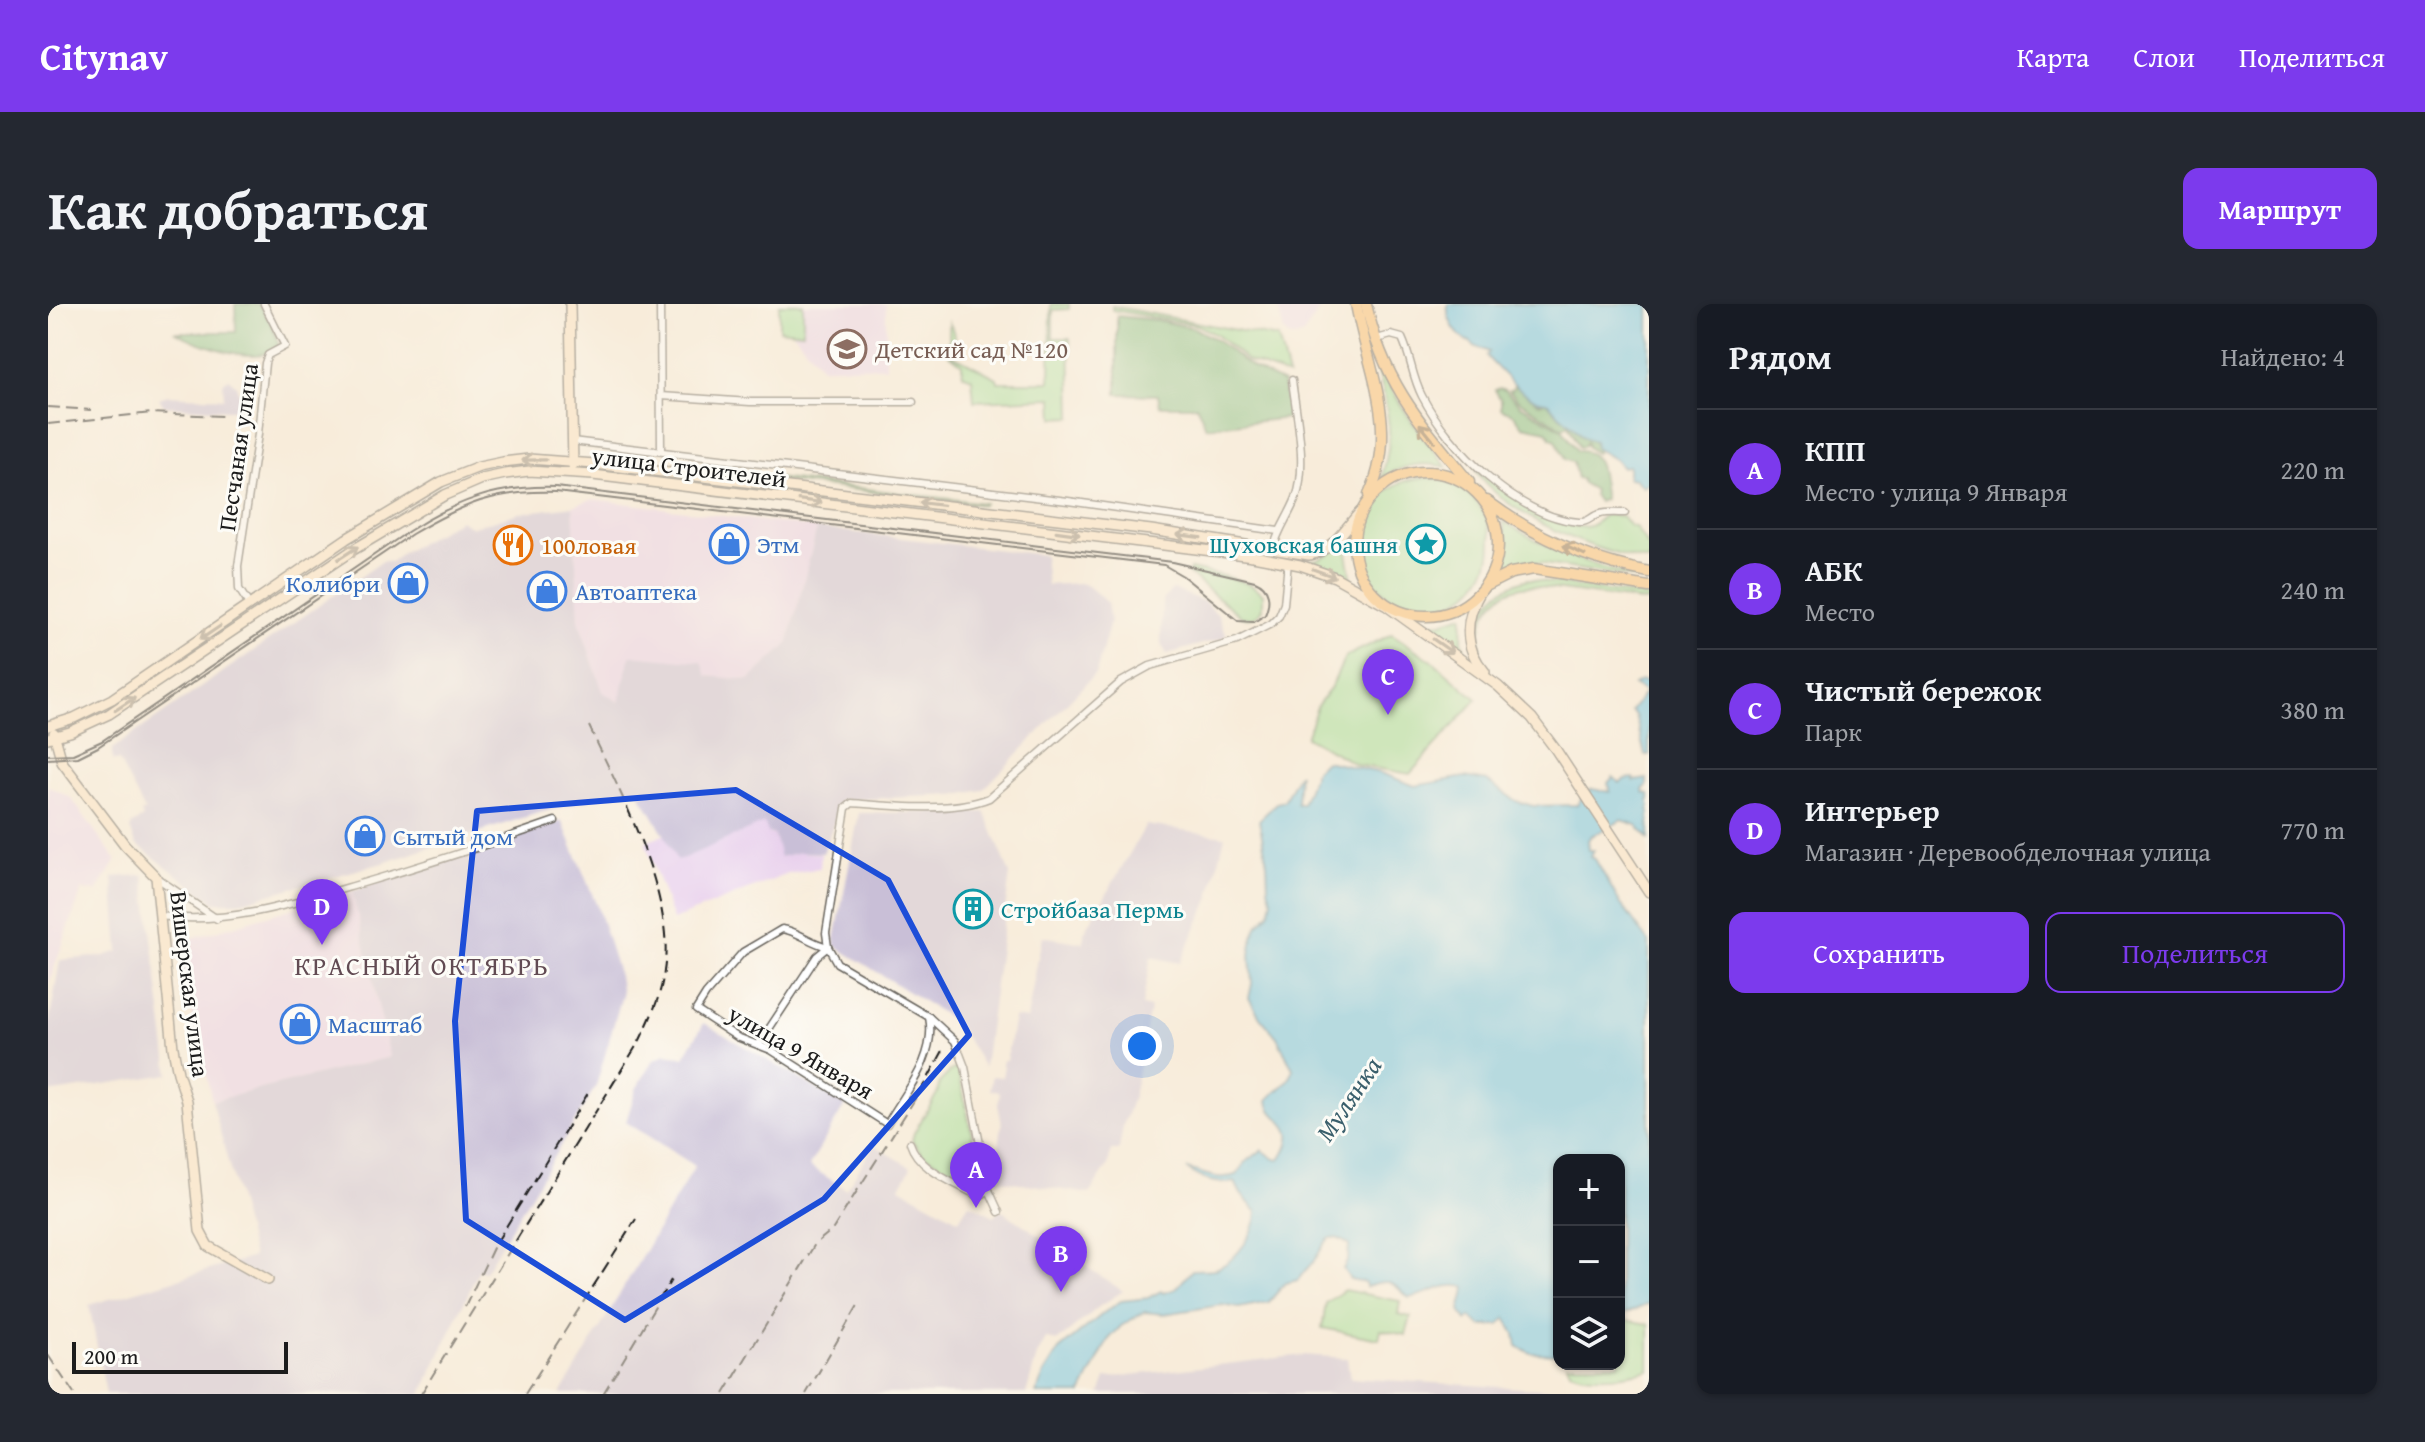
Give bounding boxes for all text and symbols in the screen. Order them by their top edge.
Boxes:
text: Citynav [40,28,168,84]
text: Карта [2017,36,2089,77]
text: Слои [2133,36,2195,77]
text: Поделиться [2239,36,2385,77]
text: Как добраться [48,167,428,250]
button: Маршрут [2183,168,2377,249]
school or university icon: Детский сад №120 [826,328,868,370]
place label: Детский сад №120 [874,332,1068,367]
text: Рядом [1729,332,1832,381]
text: Найдено: 4 [2221,337,2345,376]
street label: Песчаная улица [209,360,267,533]
one-way arrow [1418,423,1436,444]
text: КПП [1805,428,1865,472]
street label: улица Строителей [589,438,788,496]
text: A [1747,450,1763,489]
text: 220 m [2280,450,2345,489]
one-way arrow [521,452,548,468]
text: Место · улица 9 Января [1805,472,2067,511]
one-way arrow [796,494,823,509]
one-way arrow [918,497,945,512]
shop icon: Этм [708,523,750,565]
place icon: Шуховская башня [1405,523,1447,565]
restaurant icon: 100ловая [492,524,534,566]
one-way arrow [1055,526,1080,541]
place label: Этм [757,527,799,562]
place label: Шуховская башня [1210,527,1398,562]
place label: 100ловая [541,528,636,563]
one-way arrow [1177,528,1202,543]
one-way arrow [1563,542,1587,557]
one-way arrow [336,545,358,562]
text: АБК [1805,548,1863,592]
shop icon: Колибри [387,562,429,604]
place label: Колибри [286,566,380,601]
one-way arrow [1311,567,1336,582]
shop icon: Автоаптека [526,570,568,612]
text: B [1747,570,1763,609]
text: 240 m [2280,570,2345,609]
place label: Автоаптека [575,574,697,609]
text: Место [1805,592,1875,631]
one-way arrow [200,625,222,641]
one-way arrow [1432,638,1454,654]
pin: C [1362,649,1414,715]
text: Чистый бережок [1805,668,2041,712]
text: C [1748,690,1762,729]
text: 380 m [2280,690,2345,729]
one-way arrow [113,695,136,711]
text: Парк [1805,712,1862,751]
text: Интерьер [1805,788,1939,832]
text: D [1747,810,1763,849]
text: 770 m [2280,810,2345,849]
shop icon: Сытый дом [344,815,386,857]
place label: Сытый дом [393,819,513,854]
text: Магазин · Деревообделочная улица [1805,832,2211,871]
pin: D [296,879,348,945]
building icon: Стройбаза Пермь [952,888,994,930]
street label: Вишерская улица [161,889,219,1080]
place label: Стройбаза Пермь [1001,892,1184,927]
button: Сохранить [1729,912,2029,993]
button: Поделиться [2045,912,2345,993]
district label: КРАСНЫЙ ОКТЯБРЬ [294,946,550,985]
street label: улица 9 Января [721,996,880,1108]
shop icon: Масштаб [279,1003,321,1045]
place label: Масштаб [328,1007,422,1042]
your location [1122,1026,1162,1066]
water label: Мулянка [1305,1049,1391,1149]
pin: A [950,1142,1002,1208]
map controls [1553,1154,1625,1370]
button: + [1553,1154,1625,1226]
pin: B [1035,1226,1087,1292]
button: − [1553,1226,1625,1298]
button: layers [1553,1298,1625,1370]
scale bar [72,1338,288,1374]
text: 200 m [84,1340,139,1372]

